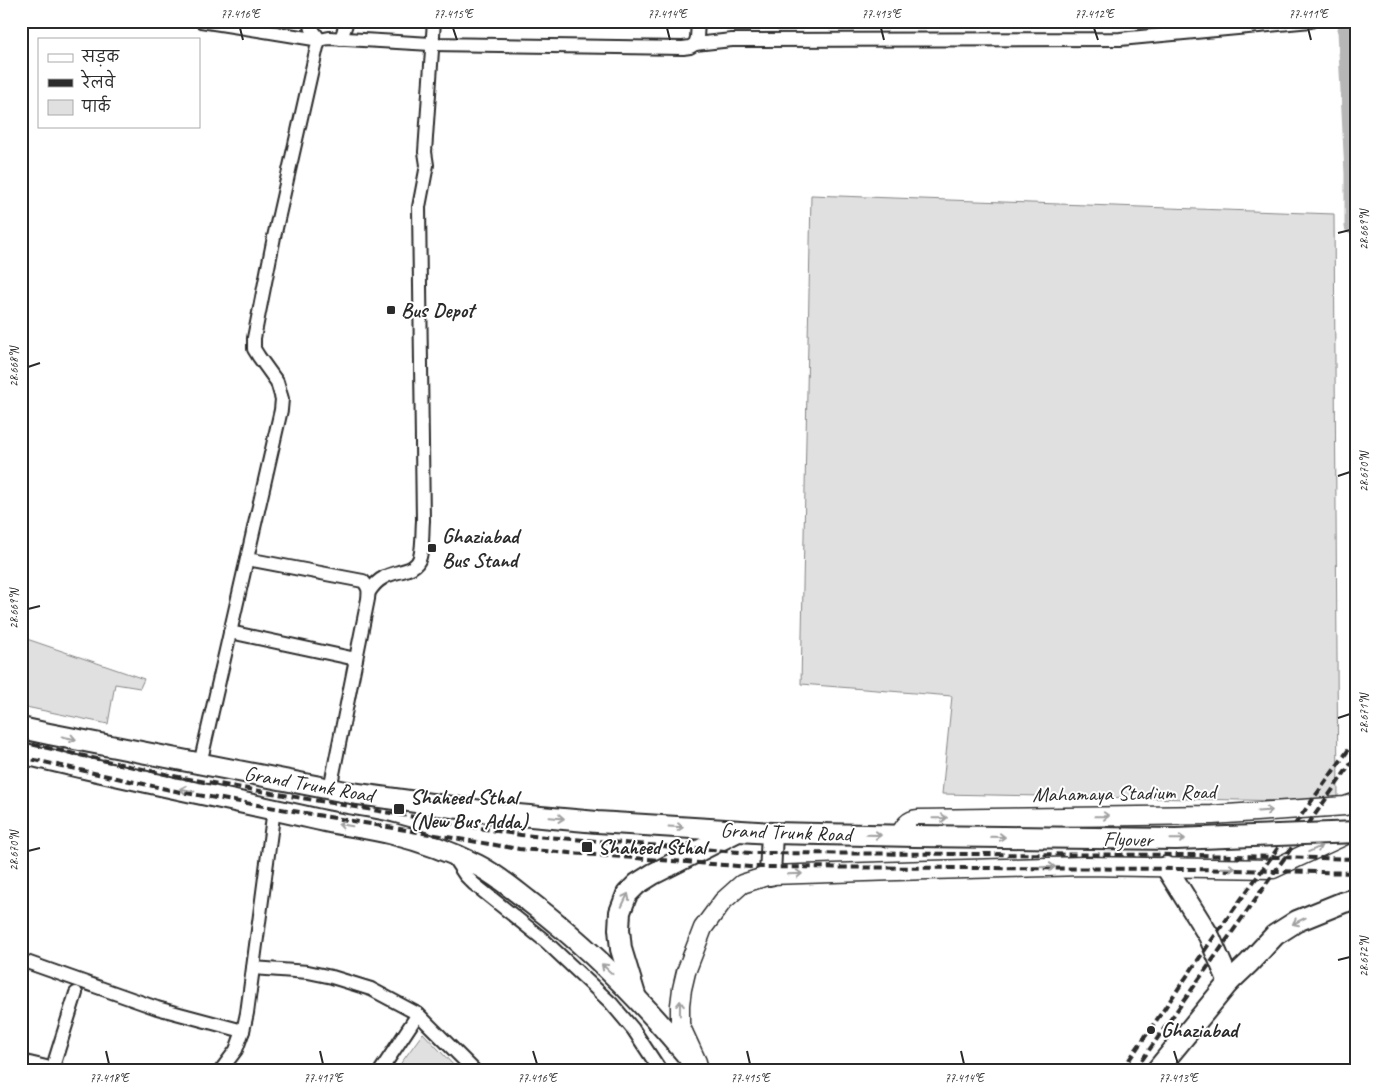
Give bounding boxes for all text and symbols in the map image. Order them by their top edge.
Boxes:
text: 77.416°E [220,6,261,22]
text: 77.415°E [433,6,474,22]
text: 77.414°E [647,6,688,22]
text: 77.413°E [861,6,902,22]
text: 77.412°E [1074,6,1115,22]
text: 77.411°E [1288,6,1329,22]
legend [38,38,200,128]
text: सड़क [81,48,120,67]
text: रेलवे [80,69,116,93]
text: पार्क [81,95,112,117]
text: 28.669°N [1356,208,1372,250]
place label: Bus Depot [401,297,477,323]
marker: Bus Depot [385,304,397,316]
text: 28.668°N [6,345,22,387]
text: 28.670°N [1356,450,1372,492]
place label: Ghaziabad Bus Stand [442,523,522,573]
marker: Ghaziabad Bus Stand [426,542,438,554]
text: 28.669°N [6,587,22,629]
text: 28.671°N [1356,692,1372,734]
one-way arrow [60,734,76,744]
street label: Grand Trunk Road [242,760,379,809]
street label: Mahamaya Stadium Road [1032,778,1220,808]
place label: Shaheed Sthal (New Bus Adda) [410,784,530,834]
one-way arrow [179,785,195,794]
marker: Shaheed Sthal (New Bus Adda) [392,802,406,816]
one-way arrow [1256,807,1272,816]
one-way arrow [1094,811,1110,821]
one-way arrow [549,814,565,823]
one-way arrow [932,814,948,823]
street label: Grand Trunk Road [720,817,856,847]
one-way arrow [338,820,354,830]
one-way arrow [668,822,684,831]
street label: Flyover [1103,826,1155,852]
text: 28.670°N [6,829,22,871]
one-way arrow [865,830,881,840]
one-way arrow [990,832,1006,842]
place label: Shaheed Sthal [598,834,710,860]
one-way arrow [1170,834,1186,844]
marker: Shaheed Sthal [580,840,594,854]
one-way arrow [1307,844,1322,854]
one-way arrow [1040,862,1056,872]
one-way arrow [1220,863,1236,873]
one-way arrow [787,870,803,879]
one-way arrow [620,892,630,907]
one-way arrow [1292,917,1307,926]
text: 28.672°N [1356,935,1372,977]
one-way arrow [601,963,613,975]
one-way arrow [676,1000,685,1016]
place label: Ghaziabad [1161,1017,1241,1043]
marker: Ghaziabad [1145,1024,1157,1036]
text: 77.418°E [89,1070,130,1086]
text: 77.417°E [303,1070,344,1086]
text: 77.416°E [517,1070,558,1086]
text: 77.415°E [730,1070,771,1086]
text: 77.414°E [944,1070,985,1086]
text: 77.413°E [1158,1070,1199,1086]

